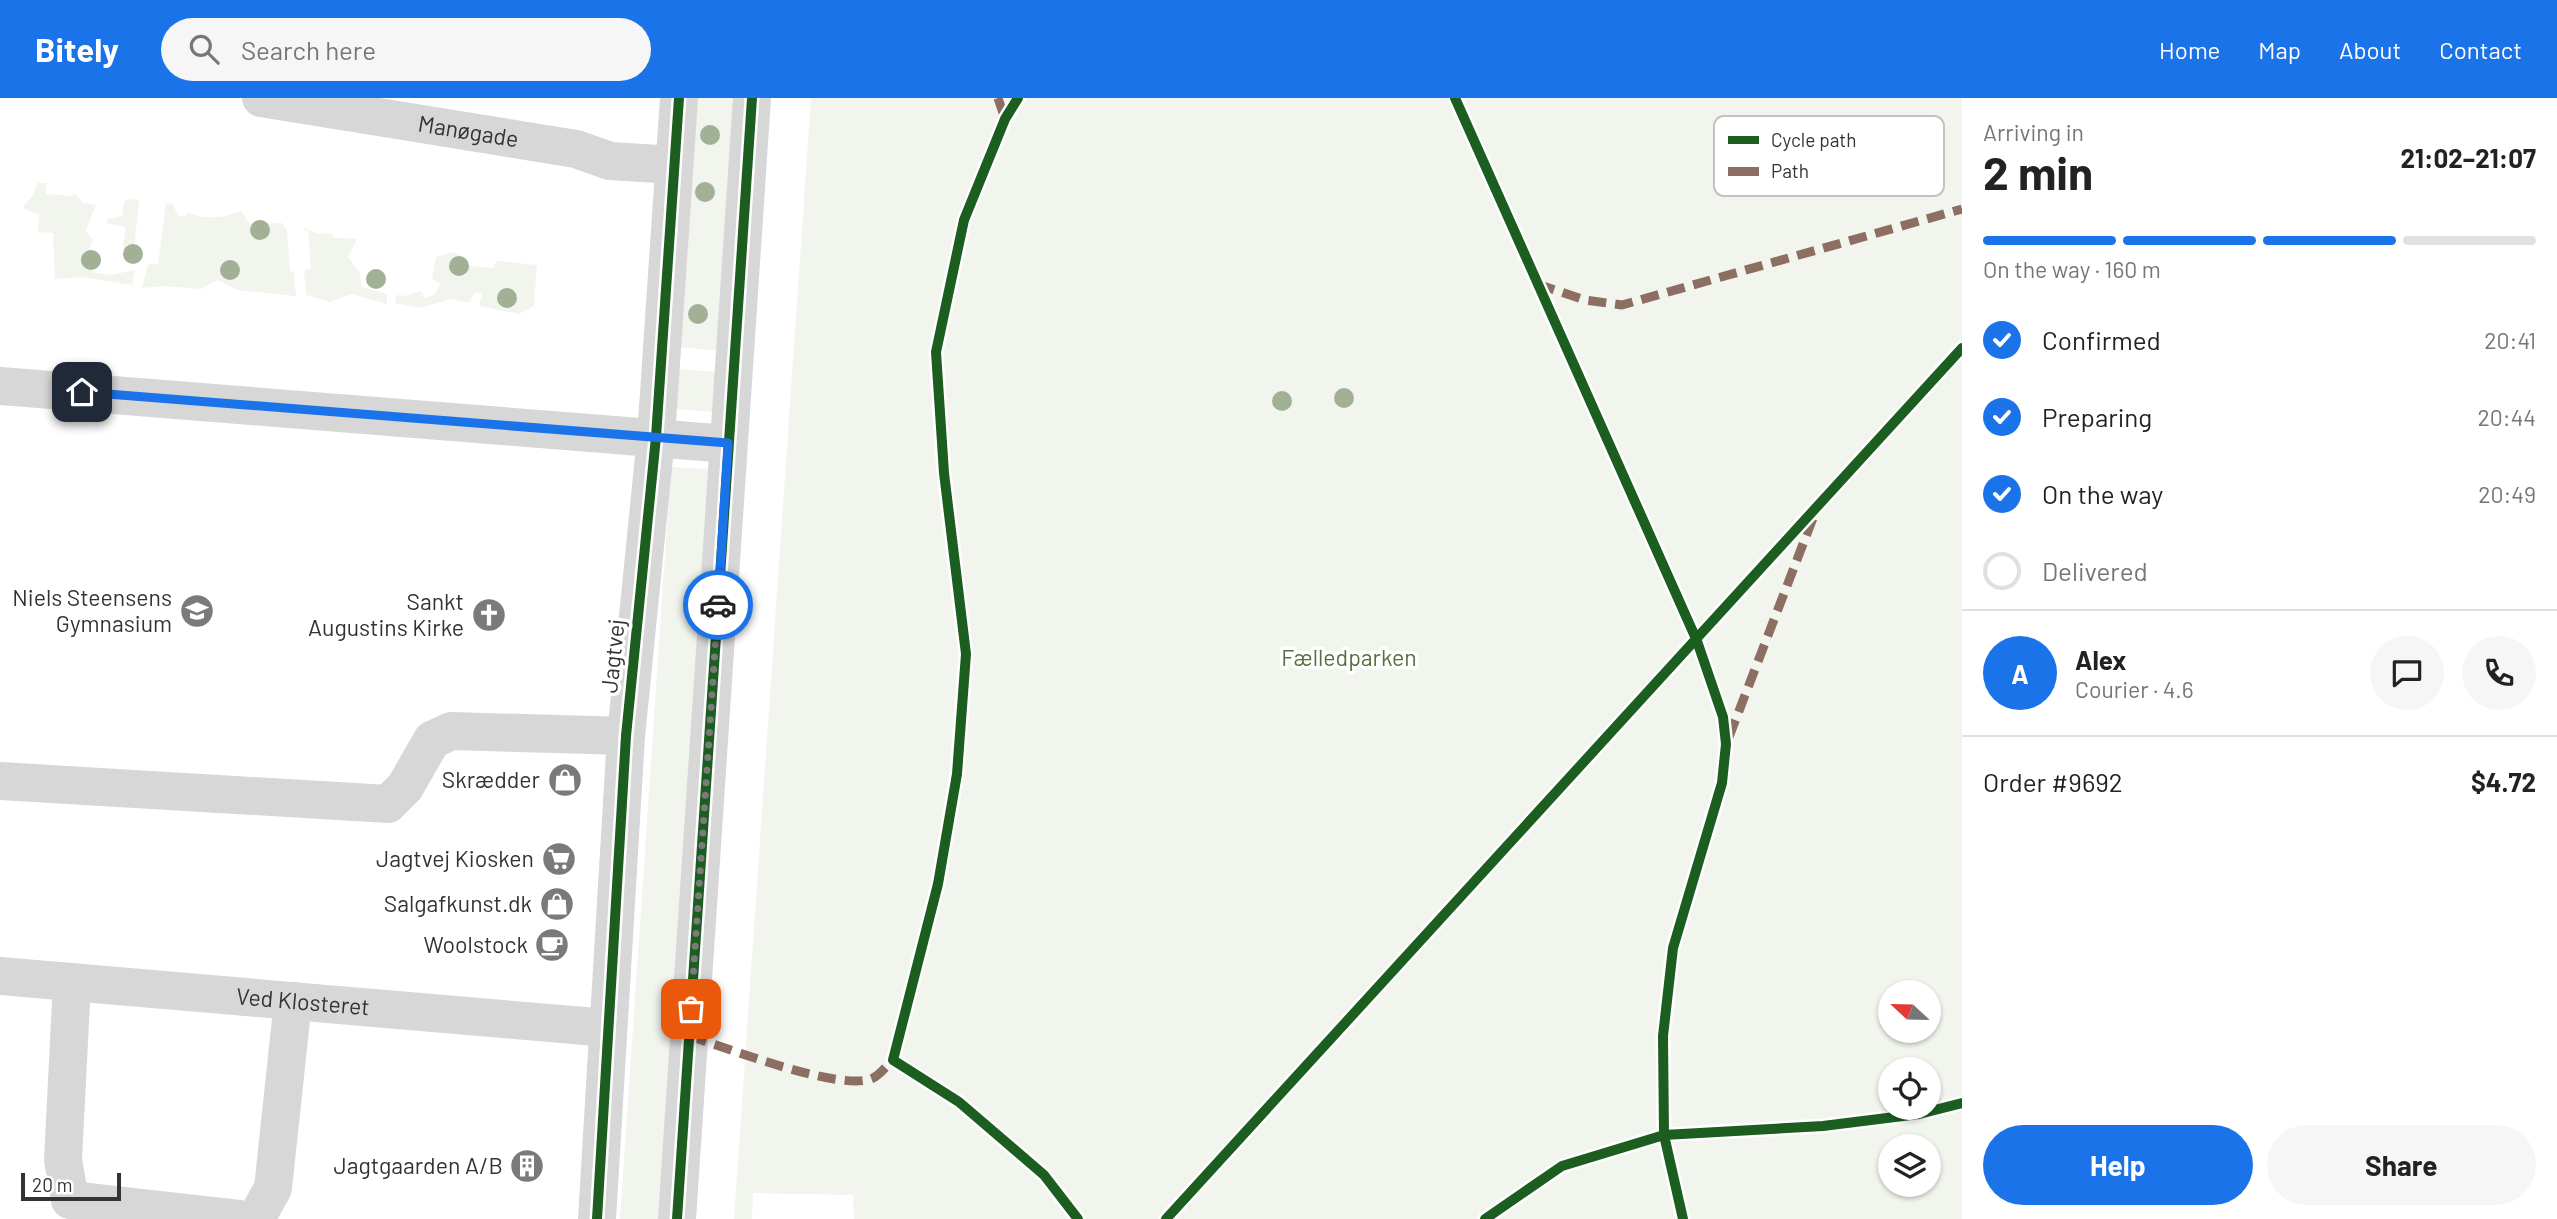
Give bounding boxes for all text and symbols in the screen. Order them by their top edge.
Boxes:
search box [161,18,651,81]
text: Bitely [35,29,119,69]
icon: search [185,30,223,68]
text: Search here [241,34,376,65]
text: Home [2159,35,2220,64]
text: Map [2258,35,2301,64]
text: About [2339,35,2401,64]
text: Contact [2439,35,2522,64]
street label: Manøgade [416,109,521,153]
legend [1714,116,1944,196]
text: Arriving in [1983,118,2084,146]
text: Cycle path [1771,128,1856,151]
text: 21:02–21:07 [2400,142,2536,173]
text: 2 min [1983,144,2093,199]
text: Path [1771,159,1809,182]
text: On the way · 160 m [1983,255,2161,283]
icon: check [1983,321,2021,359]
text: Confirmed [2042,324,2161,355]
text: 20:41 [2484,326,2536,354]
pin [52,362,112,422]
icon: home [63,373,101,411]
icon: check [1983,398,2021,436]
text: Preparing [2042,401,2152,432]
text: 20:44 [2478,403,2536,431]
icon: check [1983,475,2021,513]
text: On the way [2042,478,2163,509]
text: 20:49 [2478,480,2536,508]
text: Delivered [2042,555,2148,586]
courier [683,570,753,640]
place label: Niels Steensens Gymnasium [12,583,172,637]
icon: car [699,586,737,624]
place label: Sankt Augustins Kirke [308,587,464,641]
school or university icon: Niels Steensens Gymnasium [178,592,216,630]
church icon: Sankt Augustins Kirke [470,596,508,634]
street label: Jagtvej [594,618,630,694]
button: chat [2370,636,2444,710]
button: phone [2462,636,2536,710]
park label: Fælledparken [1281,643,1417,671]
text: Alex [2075,644,2126,675]
text: A [2011,658,2029,689]
text: Courier · 4.6 [2075,675,2194,703]
shop icon: Skrædder [546,761,584,799]
place label: Skrædder [442,765,541,793]
text: Order #9692 [1983,766,2123,797]
text: $4.72 [2471,766,2536,797]
supermarket icon: Jagtvej Kiosken [540,840,578,878]
place label: Jagtvej Kiosken [376,844,534,872]
shop icon: Salgafkunst.dk [538,885,576,923]
place label: Salgafkunst.dk [384,889,532,917]
cafe icon: Woolstock [533,926,571,964]
place label: Woolstock [423,930,528,958]
pin [661,979,721,1039]
north arrow [1878,980,1941,1043]
map controls [1878,980,1941,1197]
street label: Ved Klosteret [235,981,371,1021]
icon: bag [672,990,710,1028]
button: locate [1878,1057,1941,1120]
button: Help [1983,1125,2253,1205]
button: Share [2267,1125,2536,1205]
button: layers [1878,1134,1941,1197]
building icon: Jagtgaarden A/B [508,1147,546,1185]
place label: Jagtgaarden A/B [333,1151,503,1179]
scale bar [21,1170,121,1202]
text: 20 m [32,1173,72,1196]

